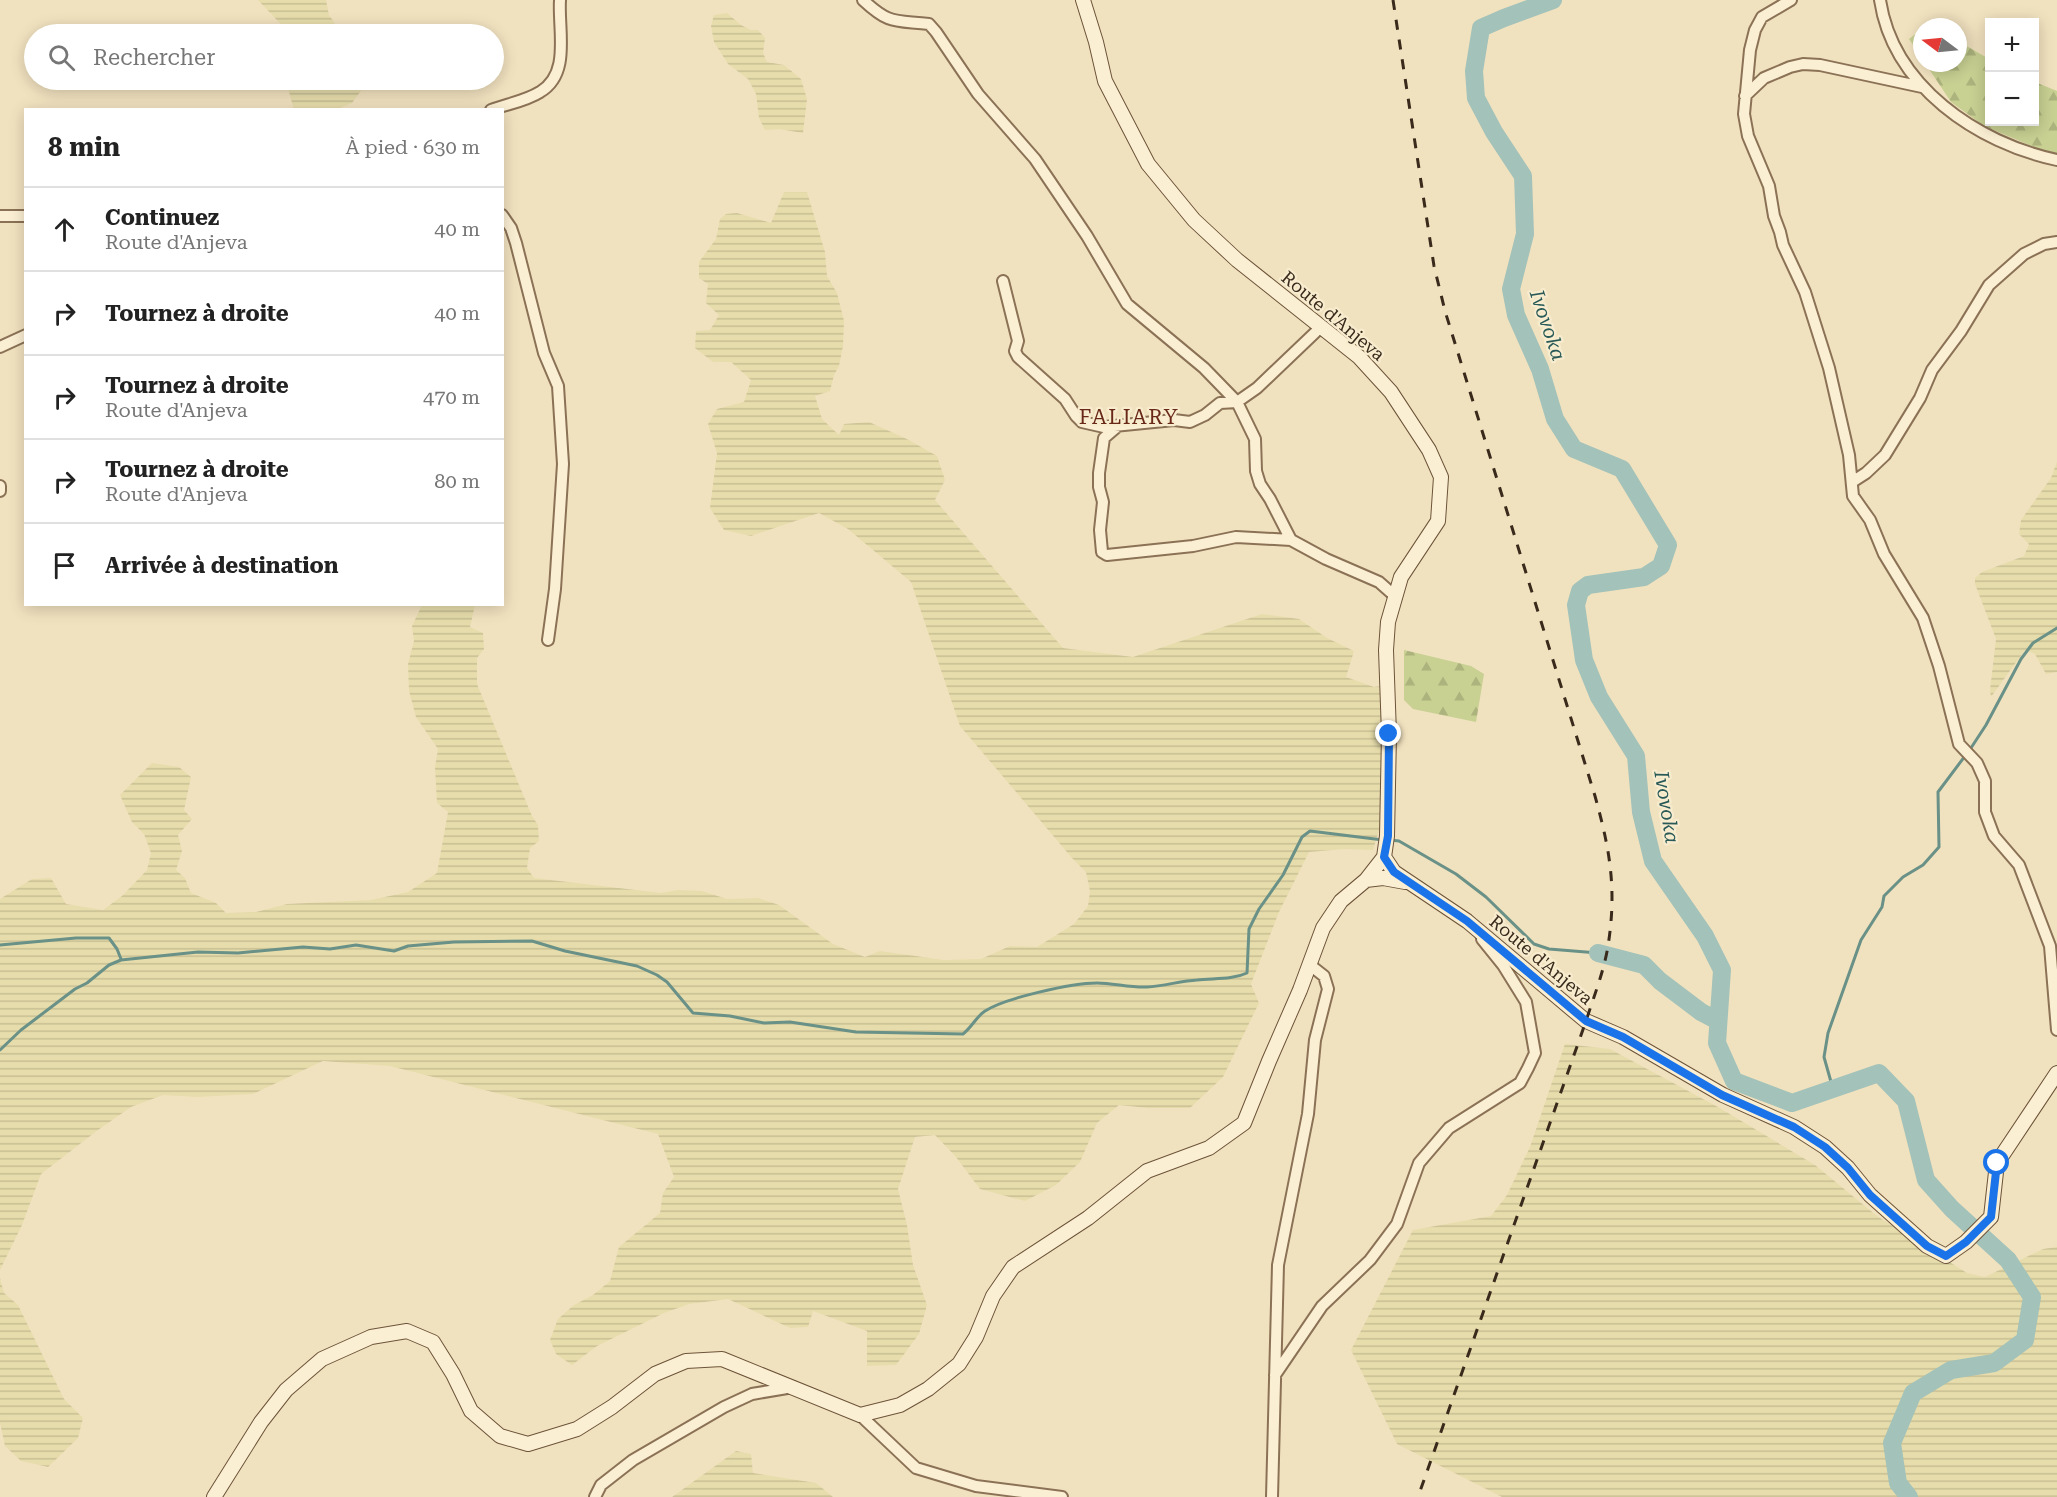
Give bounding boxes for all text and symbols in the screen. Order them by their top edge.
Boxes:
north arrow [1913,18,1967,72]
map controls [1985,18,2039,126]
button: + [1985,18,2039,72]
search box [24,24,504,90]
icon: search [45,41,78,74]
text: Rechercher [93,45,215,70]
button: − [1985,72,2039,126]
text: 8 min [48,132,120,162]
text: À pied · 630 m [346,135,480,159]
text: Continuez [105,205,219,230]
icon: ahead [48,213,81,246]
text: 40 m [434,217,480,241]
text: Route d'Anjeva [105,230,247,254]
street label: Route d'Anjeva [1277,266,1389,365]
water label: Ivovoka [1524,286,1571,364]
icon: right [48,297,81,330]
text: Tournez à droite [105,301,289,326]
text: 40 m [434,301,480,325]
text: Tournez à droite [105,373,289,398]
icon: right [48,381,81,414]
text: 470 m [423,385,480,409]
text: Route d'Anjeva [105,398,247,422]
district label: FALIARY [1079,405,1179,429]
text: Tournez à droite [105,457,289,482]
icon: right [48,465,81,498]
text: 80 m [434,469,480,493]
text: Route d'Anjeva [105,482,247,506]
icon: arrive [48,549,81,582]
text: Arrivée à destination [105,553,339,578]
route end [1375,720,1401,746]
water label: Ivovoka [1649,768,1685,845]
street label: Route d'Anjeva [1485,910,1597,1009]
route start [1983,1149,2009,1175]

